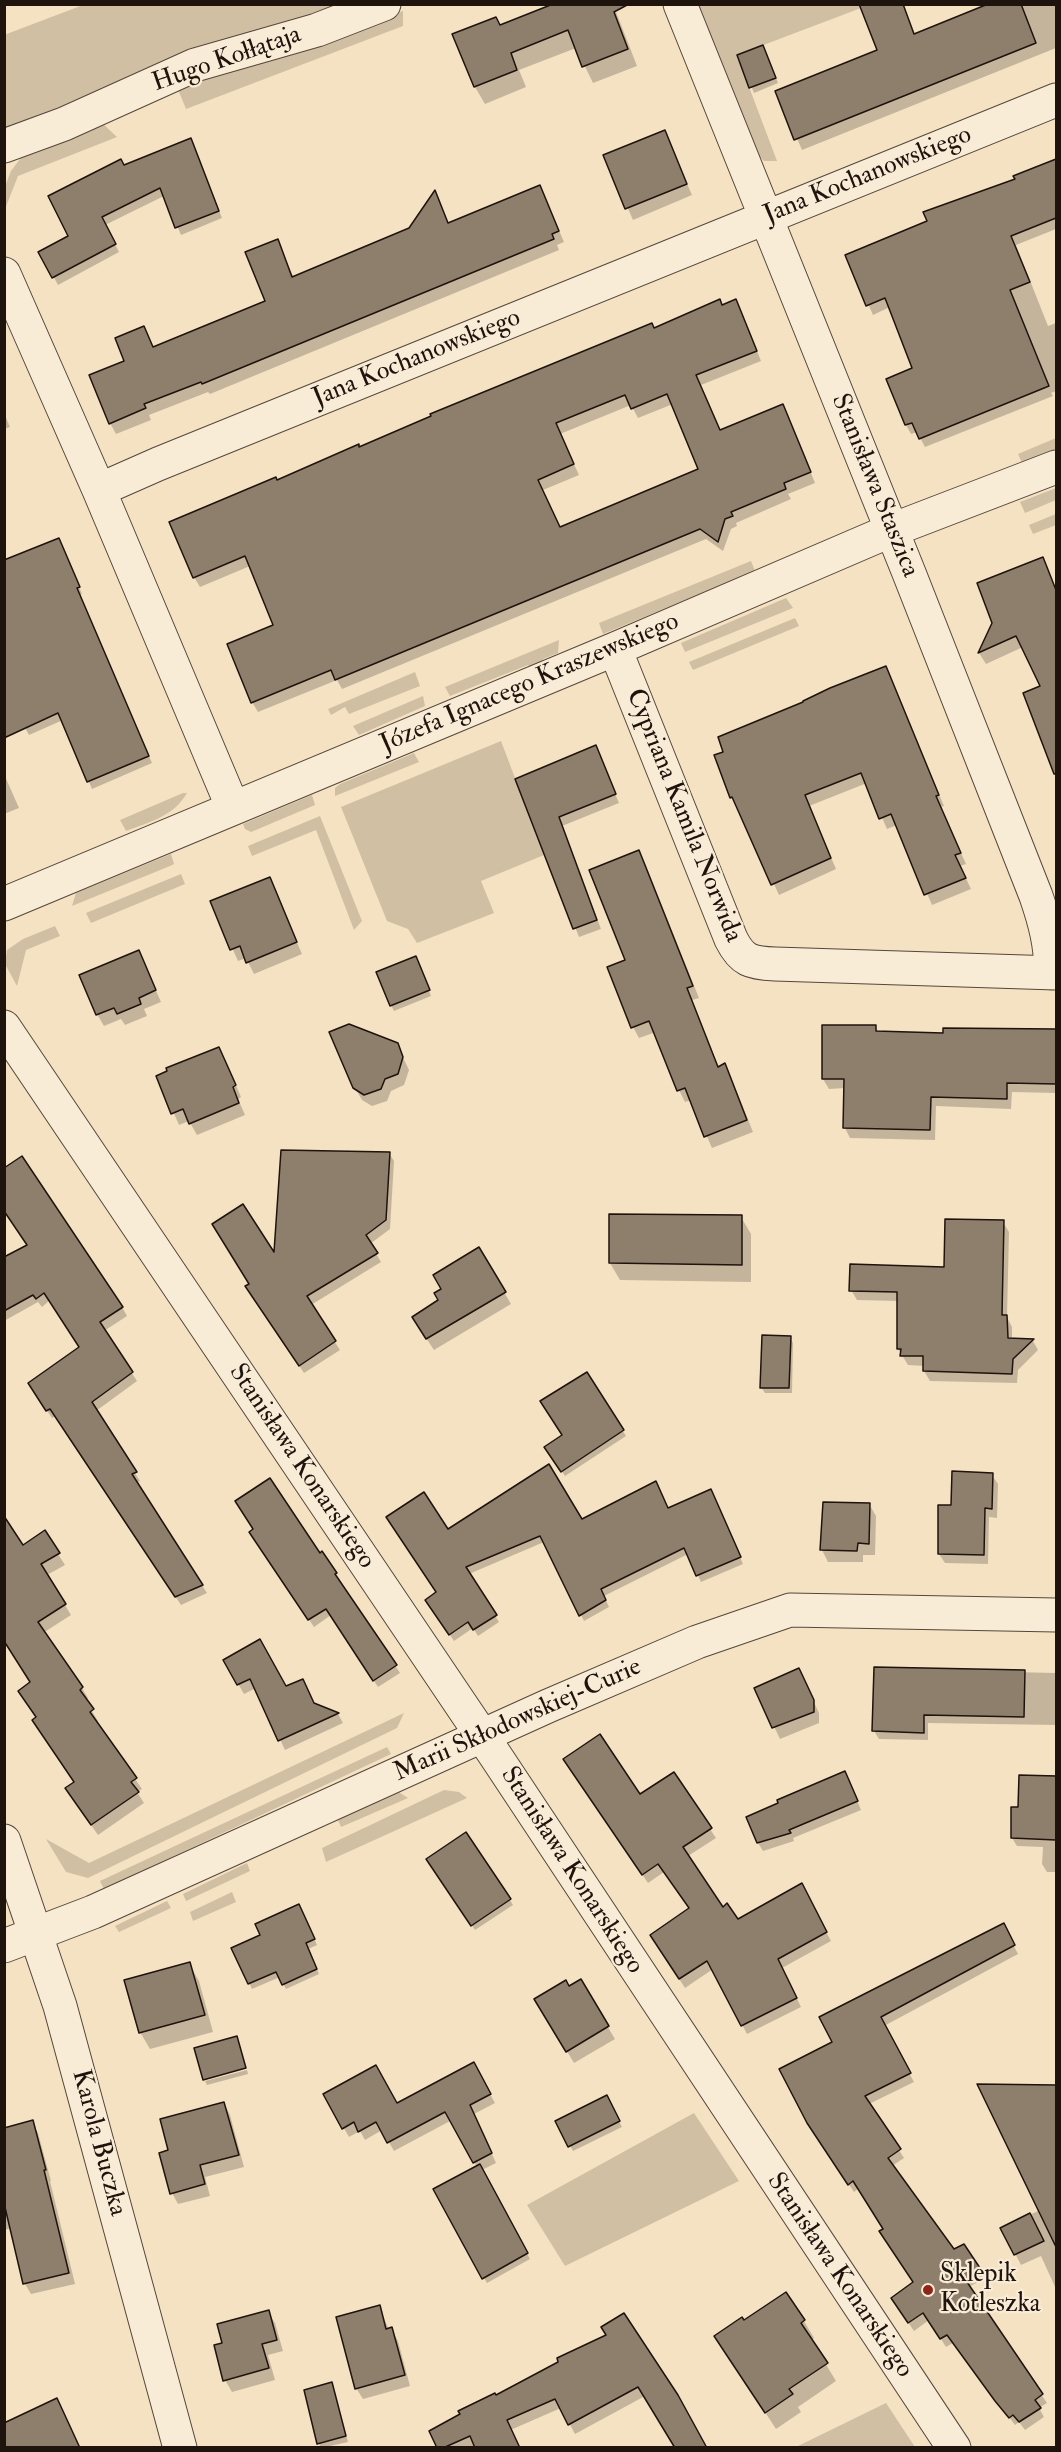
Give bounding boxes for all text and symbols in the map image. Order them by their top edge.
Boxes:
street label: Hugo Kołłątaja [149,20,305,100]
street label: Jana Kochanowskiego [760,120,976,232]
street label: Jana Kochanowskiego [309,303,525,415]
street label: Stanisława Staszica [823,390,925,582]
street label: Józefa Ignacego Kraszewskiego [376,607,684,761]
street label: Cypriana Kamila Norwida [618,685,748,947]
street label: Stanisława Konarskiego [221,1359,381,1575]
street label: Marii Skłodowskiej-Curie [389,1652,647,1790]
street label: Stanisława Konarskiego [492,1762,650,1980]
street label: Karola Buczka [64,2066,132,2220]
street label: Stanisława Konarskiego [759,2168,919,2384]
place label: Sklepik Kotleszka [940,2259,1040,2320]
marker: Sklepik Kotleszka [921,2283,935,2297]

